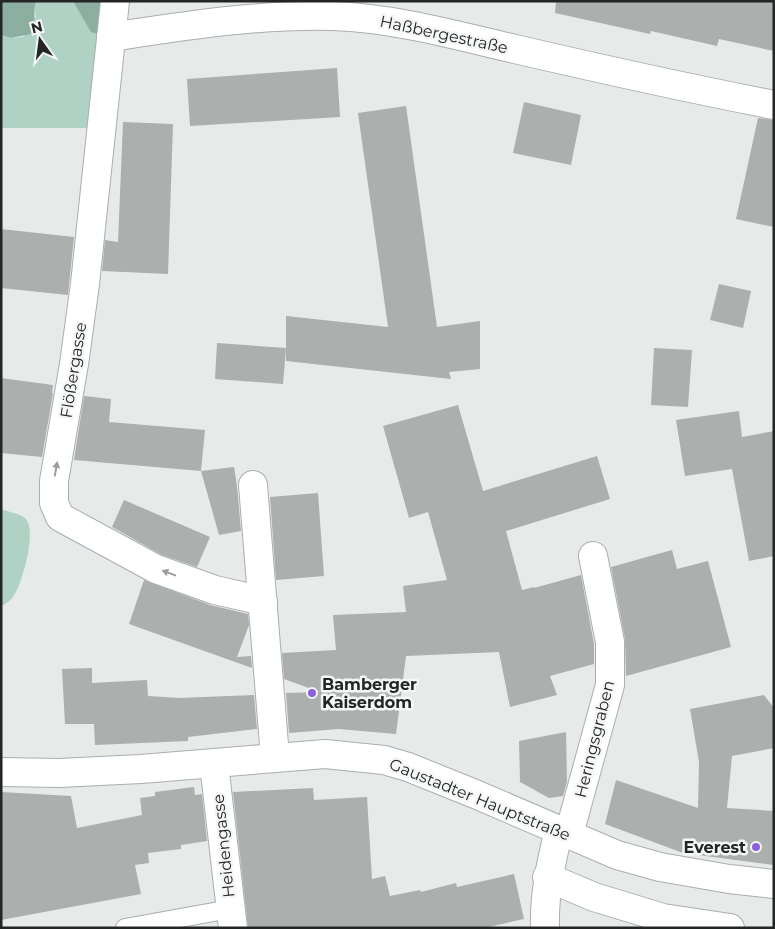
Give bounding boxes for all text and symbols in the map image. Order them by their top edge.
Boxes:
street label: Haßbergestraße [378,12,510,57]
north arrow [15,15,65,65]
text: N [29,17,45,37]
street label: Flößergasse [57,321,90,419]
one-way arrow [53,461,61,477]
one-way arrow [161,569,176,577]
place label: Bamberger Kaiserdom [322,675,417,712]
street label: Heringsgraben [571,678,618,800]
marker: Bamberger Kaiserdom [306,687,318,699]
street label: Gaustadter Hauptstraße [387,754,573,845]
street label: Heidengasse [209,793,238,899]
place label: Everest [684,838,746,857]
marker: Everest [750,841,762,853]

